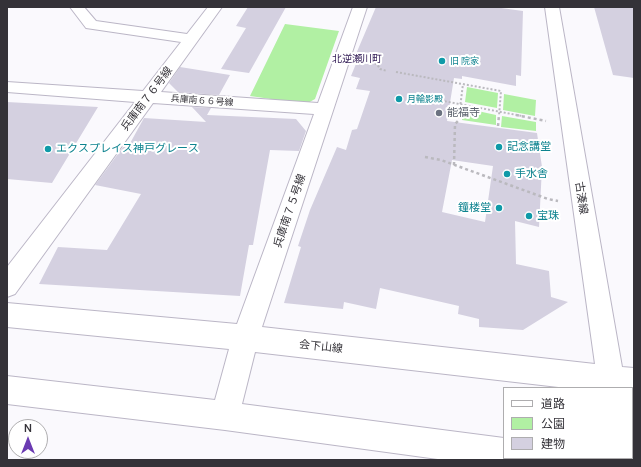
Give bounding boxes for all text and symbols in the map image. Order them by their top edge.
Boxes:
district label: 北逆瀬川町 [332,53,382,65]
marker: 旧 院家 [437,56,447,66]
place label: 旧 院家 [450,56,479,66]
street label: 兵庫南７６号線 [119,64,175,134]
street label: 兵庫南６６号線 [170,93,234,109]
marker: 月輪影殿 [394,94,404,104]
place label: 月輪影殿 [407,94,443,104]
place label: 能福寺 [447,106,480,120]
marker: 能福寺 [434,108,444,118]
place label: 記念講堂 [507,140,551,154]
place label: エクスプレイス神戸グレース [56,142,199,156]
marker: 記念講堂 [494,142,504,152]
marker: エクスプレイス神戸グレース [43,144,53,154]
place label: 手水舎 [515,167,548,181]
marker: 手水舎 [502,169,512,179]
street label: 兵庫南７５号線 [271,172,309,250]
street label: 古湊線 [572,181,590,215]
place label: 鐘楼堂 [458,201,491,215]
marker: 鐘楼堂 [494,203,504,213]
place label: 宝珠 [537,209,559,223]
marker: 宝珠 [524,211,534,221]
street label: 会下山線 [298,338,344,356]
legend [503,387,633,459]
text: 道路 [541,395,565,412]
text: 公園 [541,415,565,432]
north arrow [8,419,48,459]
text: N [24,420,32,435]
text: 建物 [541,435,565,452]

